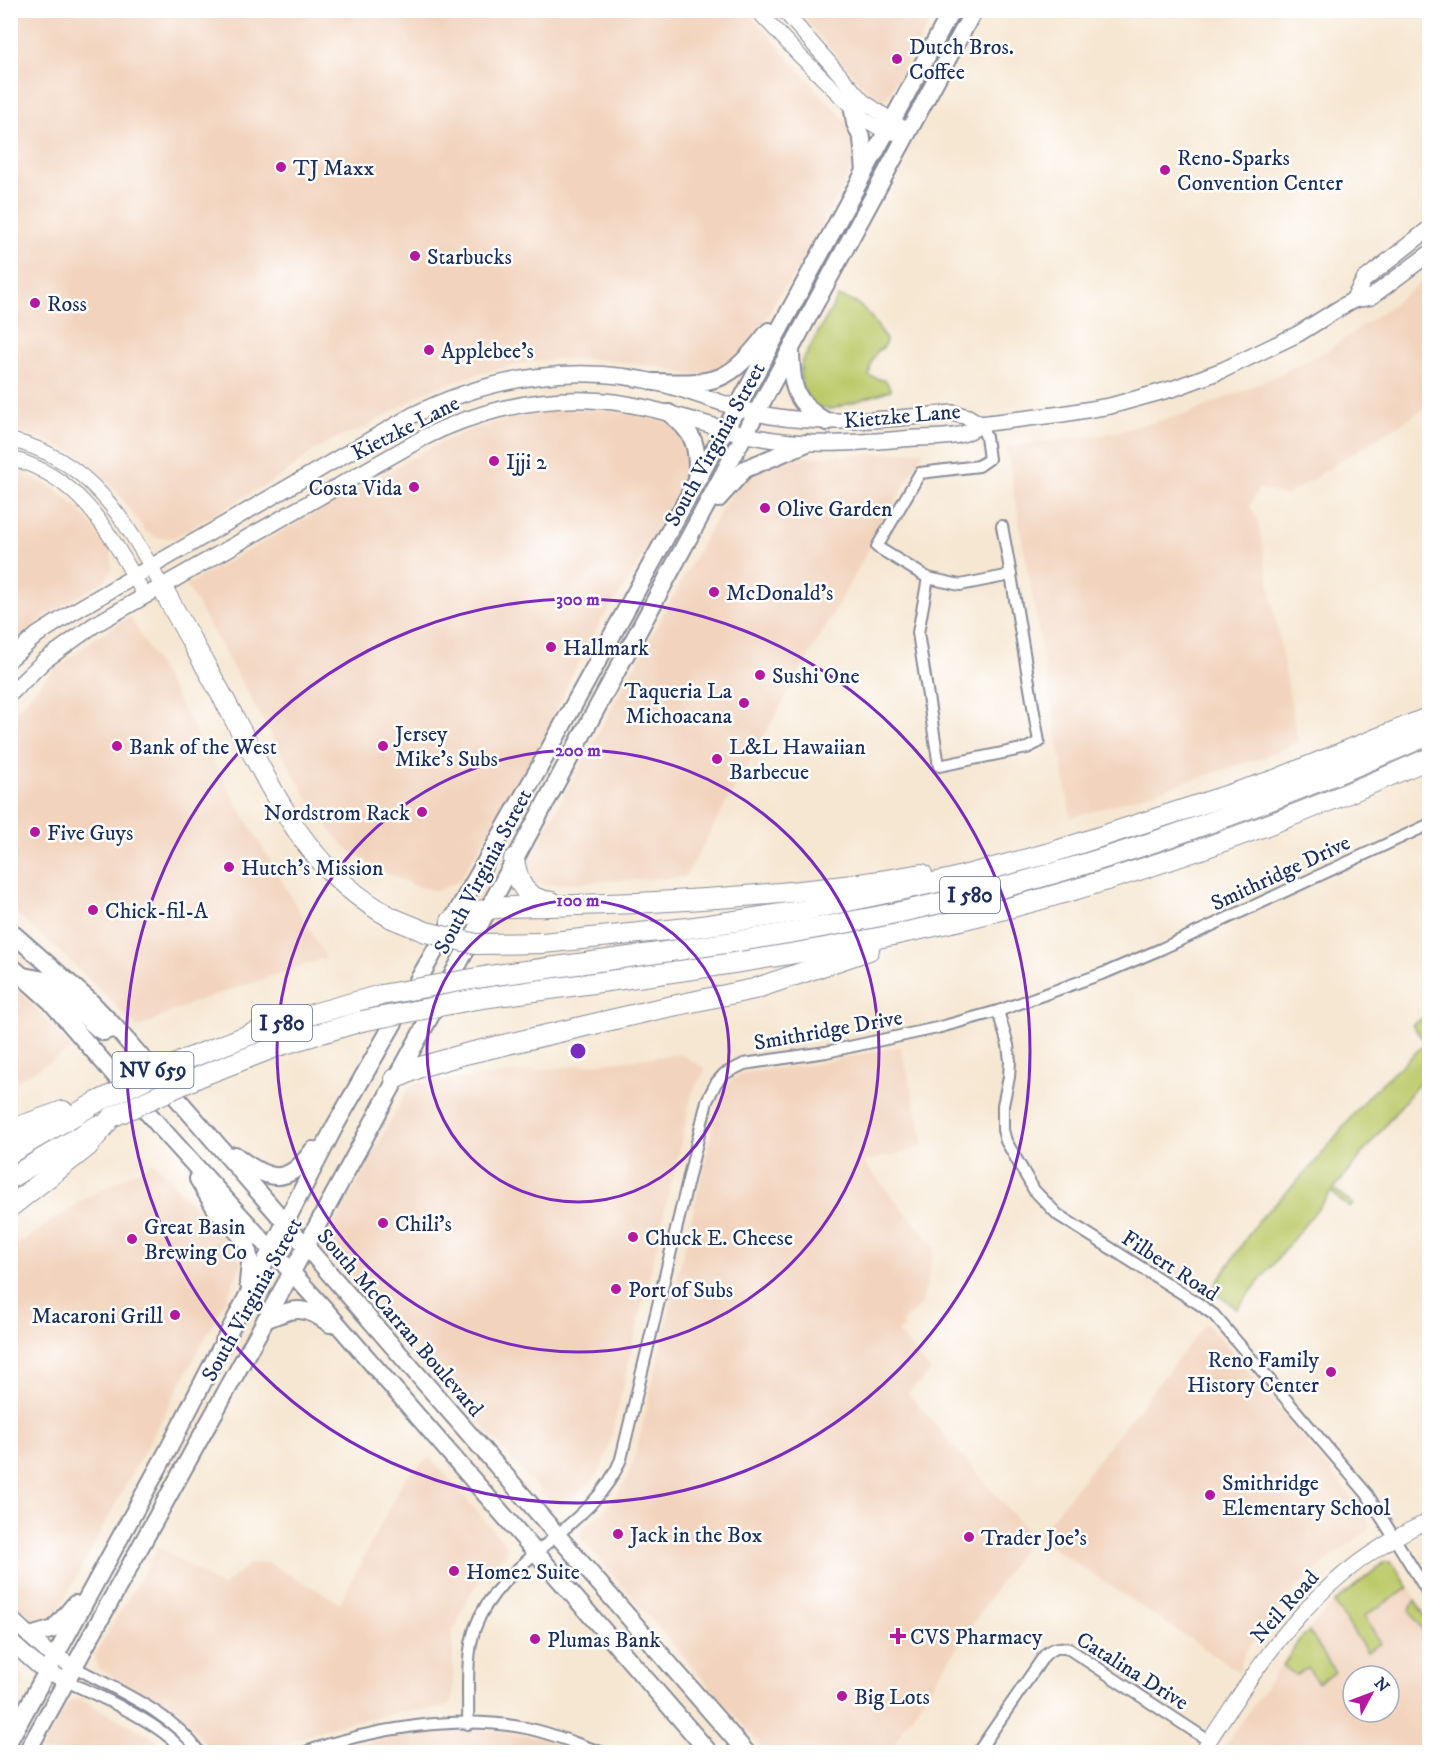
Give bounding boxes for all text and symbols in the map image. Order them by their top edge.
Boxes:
place label: Dutch Bros. Coffee [909,34,1014,86]
marker: Dutch Bros. Coffee [890,52,904,66]
place label: Reno-Sparks Convention Center [1177,145,1344,197]
place label: TJ Maxx [293,155,375,182]
marker: TJ Maxx [274,160,288,174]
marker: Reno-Sparks Convention Center [1158,163,1172,177]
place label: Starbucks [427,244,512,271]
marker: Starbucks [408,249,422,263]
place label: Ross [47,291,87,318]
marker: Ross [28,296,42,310]
place label: Applebee's [441,338,534,365]
marker: Applebee's [422,343,436,357]
street label: South Virginia Street [659,358,772,531]
street label: Kietzke Lane [347,390,464,467]
street label: Kietzke Lane [843,398,962,435]
place label: Ijji 2 [506,449,547,476]
marker: Ijji 2 [487,454,501,468]
place label: Costa Vida [308,475,403,502]
marker: Costa Vida [407,480,421,494]
place label: Olive Garden [777,496,893,523]
marker: Olive Garden [758,501,772,515]
place label: McDonald's [726,580,833,607]
marker: McDonald's [707,585,721,599]
text: 300 m [556,589,600,611]
place label: Hallmark [563,635,649,662]
marker: Hallmark [544,640,558,654]
place label: Sushi One [772,663,860,690]
marker: Sushi One [753,668,767,682]
place label: Taqueria La Michoacana [624,678,733,730]
marker: Taqueria La Michoacana [737,696,751,710]
place label: Jersey Mike's Subs [393,721,498,773]
place label: Bank of the West [129,734,277,761]
place label: L&L Hawaiian Barbecue [729,734,866,786]
marker: Bank of the West [110,739,124,753]
marker: Jersey Mike's Subs [376,739,390,753]
text: 200 m [555,740,601,762]
marker: L&L Hawaiian Barbecue [710,752,724,766]
street label: South Virginia Street [428,784,538,959]
place label: Nordstrom Rack [264,800,410,827]
marker: Nordstrom Rack [415,805,429,819]
place label: Five Guys [47,820,133,847]
marker: Five Guys [28,825,42,839]
street label: Smithridge Drive [1207,829,1355,917]
place label: Hutch's Mission [241,855,384,882]
marker: Hutch's Mission [222,860,236,874]
road number: I 580 [940,877,1000,913]
text: 100 m [556,890,600,912]
place label: Chick-fil-A [105,898,209,925]
marker: Chick-fil-A [86,903,100,917]
street label: Smithridge Drive [752,1004,905,1057]
road number: I 580 [252,1005,312,1041]
centre of rings [568,1041,588,1061]
road number: NV 659 [112,1052,194,1088]
place label: Chili's [395,1211,452,1238]
street label: South Virginia Street [196,1213,309,1386]
place label: Great Basin Brewing Co [144,1214,247,1266]
marker: Chili's [376,1216,390,1230]
street label: South McCarran Boulevard [311,1223,489,1423]
place label: Chuck E. Cheese [645,1225,793,1252]
street label: Filbert Road [1116,1225,1224,1308]
marker: Chuck E. Cheese [626,1230,640,1244]
marker: Great Basin Brewing Co [125,1232,139,1246]
place label: Port of Subs [628,1277,733,1304]
marker: Port of Subs [609,1282,623,1296]
place label: Macaroni Grill [32,1303,163,1330]
marker: Macaroni Grill [168,1308,182,1322]
place label: Reno Family History Center [1187,1347,1320,1399]
marker: Reno Family History Center [1324,1365,1338,1379]
place label: Smithridge Elementary School [1222,1470,1391,1522]
marker: Smithridge Elementary School [1203,1488,1217,1502]
place label: Jack in the Box [628,1522,763,1549]
place label: Trader Joe's [981,1525,1087,1552]
marker: Jack in the Box [611,1527,625,1541]
marker: Trader Joe's [962,1530,976,1544]
place label: Home2 Suite [466,1559,580,1586]
marker: Home2 Suite [447,1564,461,1578]
street label: Neil Road [1245,1565,1325,1649]
place label: CVS Pharmacy [910,1624,1043,1651]
street label: Catalina Drive [1071,1626,1193,1716]
place label: Plumas Bank [547,1627,661,1654]
marker: CVS Pharmacy [891,1629,905,1643]
marker: Plumas Bank [528,1632,542,1646]
north arrow [1341,1664,1401,1724]
text: N [1370,1673,1393,1696]
place label: Big Lots [854,1684,930,1711]
marker: Big Lots [835,1689,849,1703]

